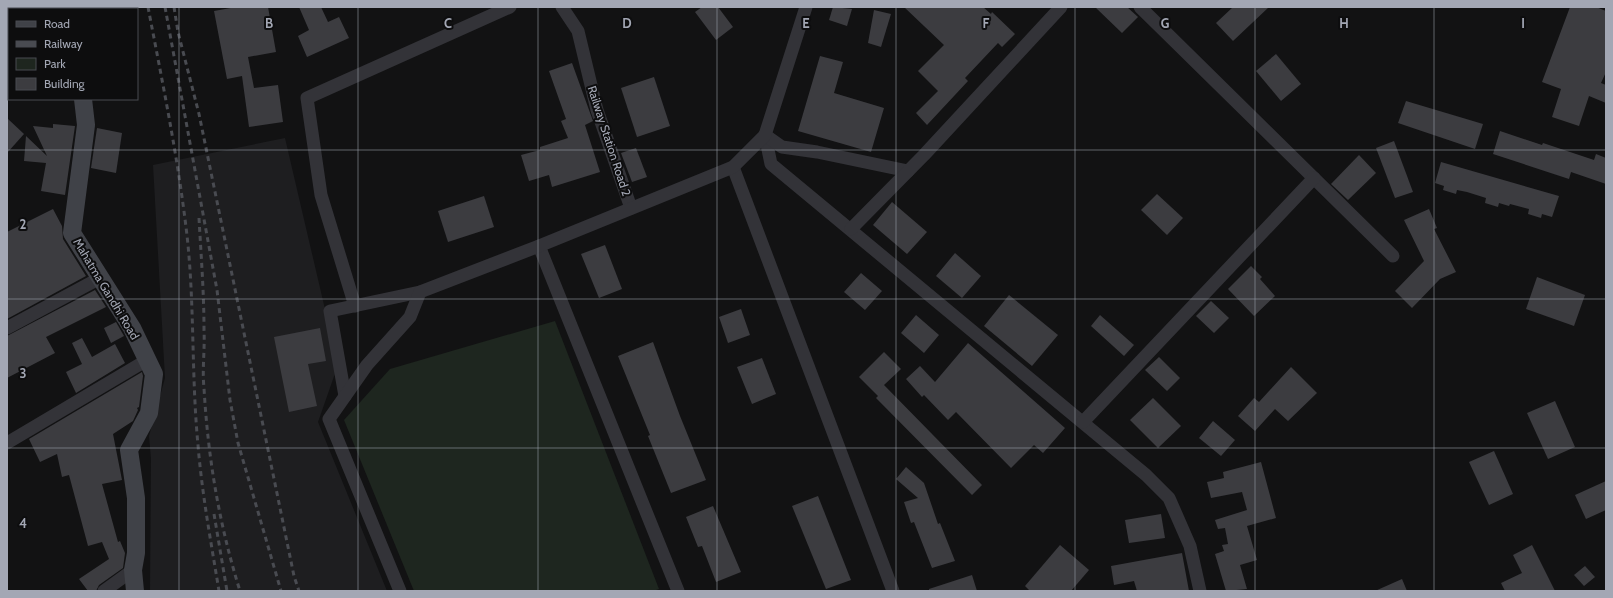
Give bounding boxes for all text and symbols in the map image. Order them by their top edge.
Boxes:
legend [8,8,138,100]
text: B [265,15,273,31]
text: C [444,15,452,31]
text: D [622,15,632,31]
text: E [802,15,810,31]
text: F [983,15,990,31]
text: G [1161,15,1170,31]
text: H [1339,15,1349,31]
text: I [1521,15,1525,31]
text: Road [44,16,70,31]
text: Railway [44,36,82,51]
text: Park [44,56,66,71]
text: Building [44,76,86,91]
street label: Railway Station Road 2 [585,84,634,198]
text: 2 [20,216,27,232]
street label: Mahatma Gandhi Road [70,235,143,342]
text: 3 [19,365,27,381]
text: 4 [19,515,27,531]

